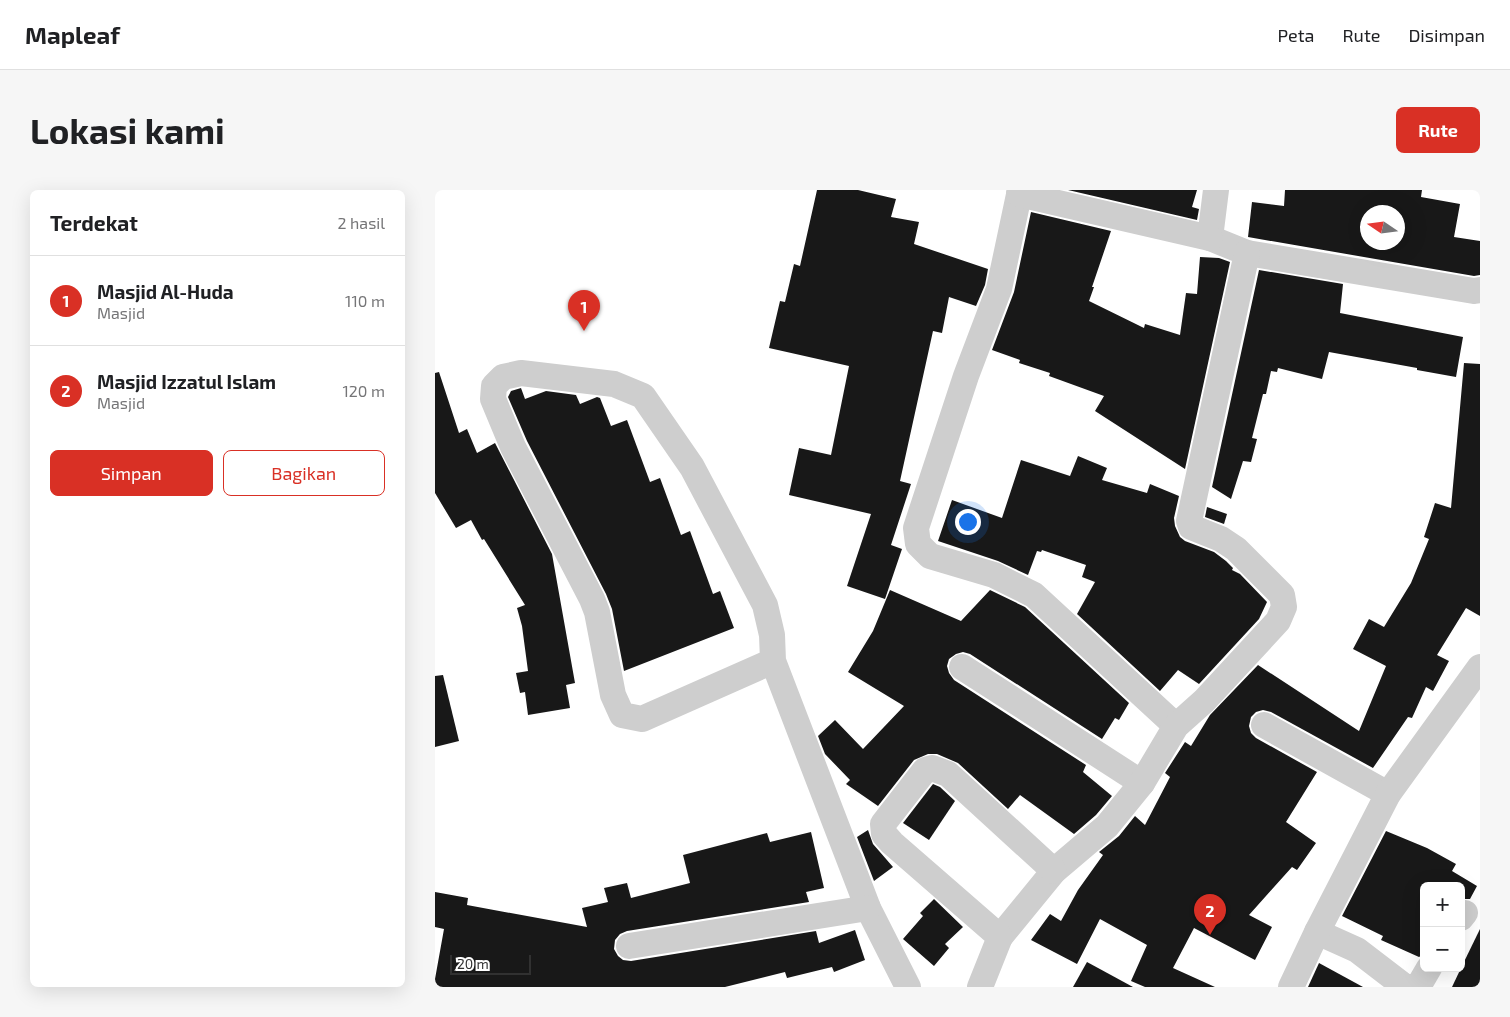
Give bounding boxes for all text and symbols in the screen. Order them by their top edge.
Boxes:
text: Mapleaf [25,20,120,49]
text: Peta [1278,24,1315,46]
text: Rute [1343,24,1380,46]
text: Disimpan [1408,24,1485,46]
button: Rute [1396,107,1480,153]
text: Lokasi kami [30,109,225,151]
north arrow [1360,205,1405,250]
text: Terdekat [50,210,138,235]
text: 2 hasil [338,213,385,232]
text: Masjid Al-Huda [97,280,234,303]
pin: 1 [568,290,600,331]
text: 1 [63,291,69,310]
text: 110 m [345,291,385,310]
text: Masjid [97,303,145,322]
text: Masjid Izzatul Islam [97,370,276,393]
text: 2 [61,381,71,400]
text: 120 m [342,381,385,400]
text: Masjid [97,393,145,412]
button: Simpan [50,450,213,496]
button: Bagikan [223,450,385,496]
your location [955,509,981,535]
map controls [1420,882,1465,972]
button: + [1420,882,1465,927]
pin: 2 [1194,894,1226,935]
button: − [1420,927,1465,972]
scale bar [450,952,531,975]
text: 20 m [457,955,489,972]

